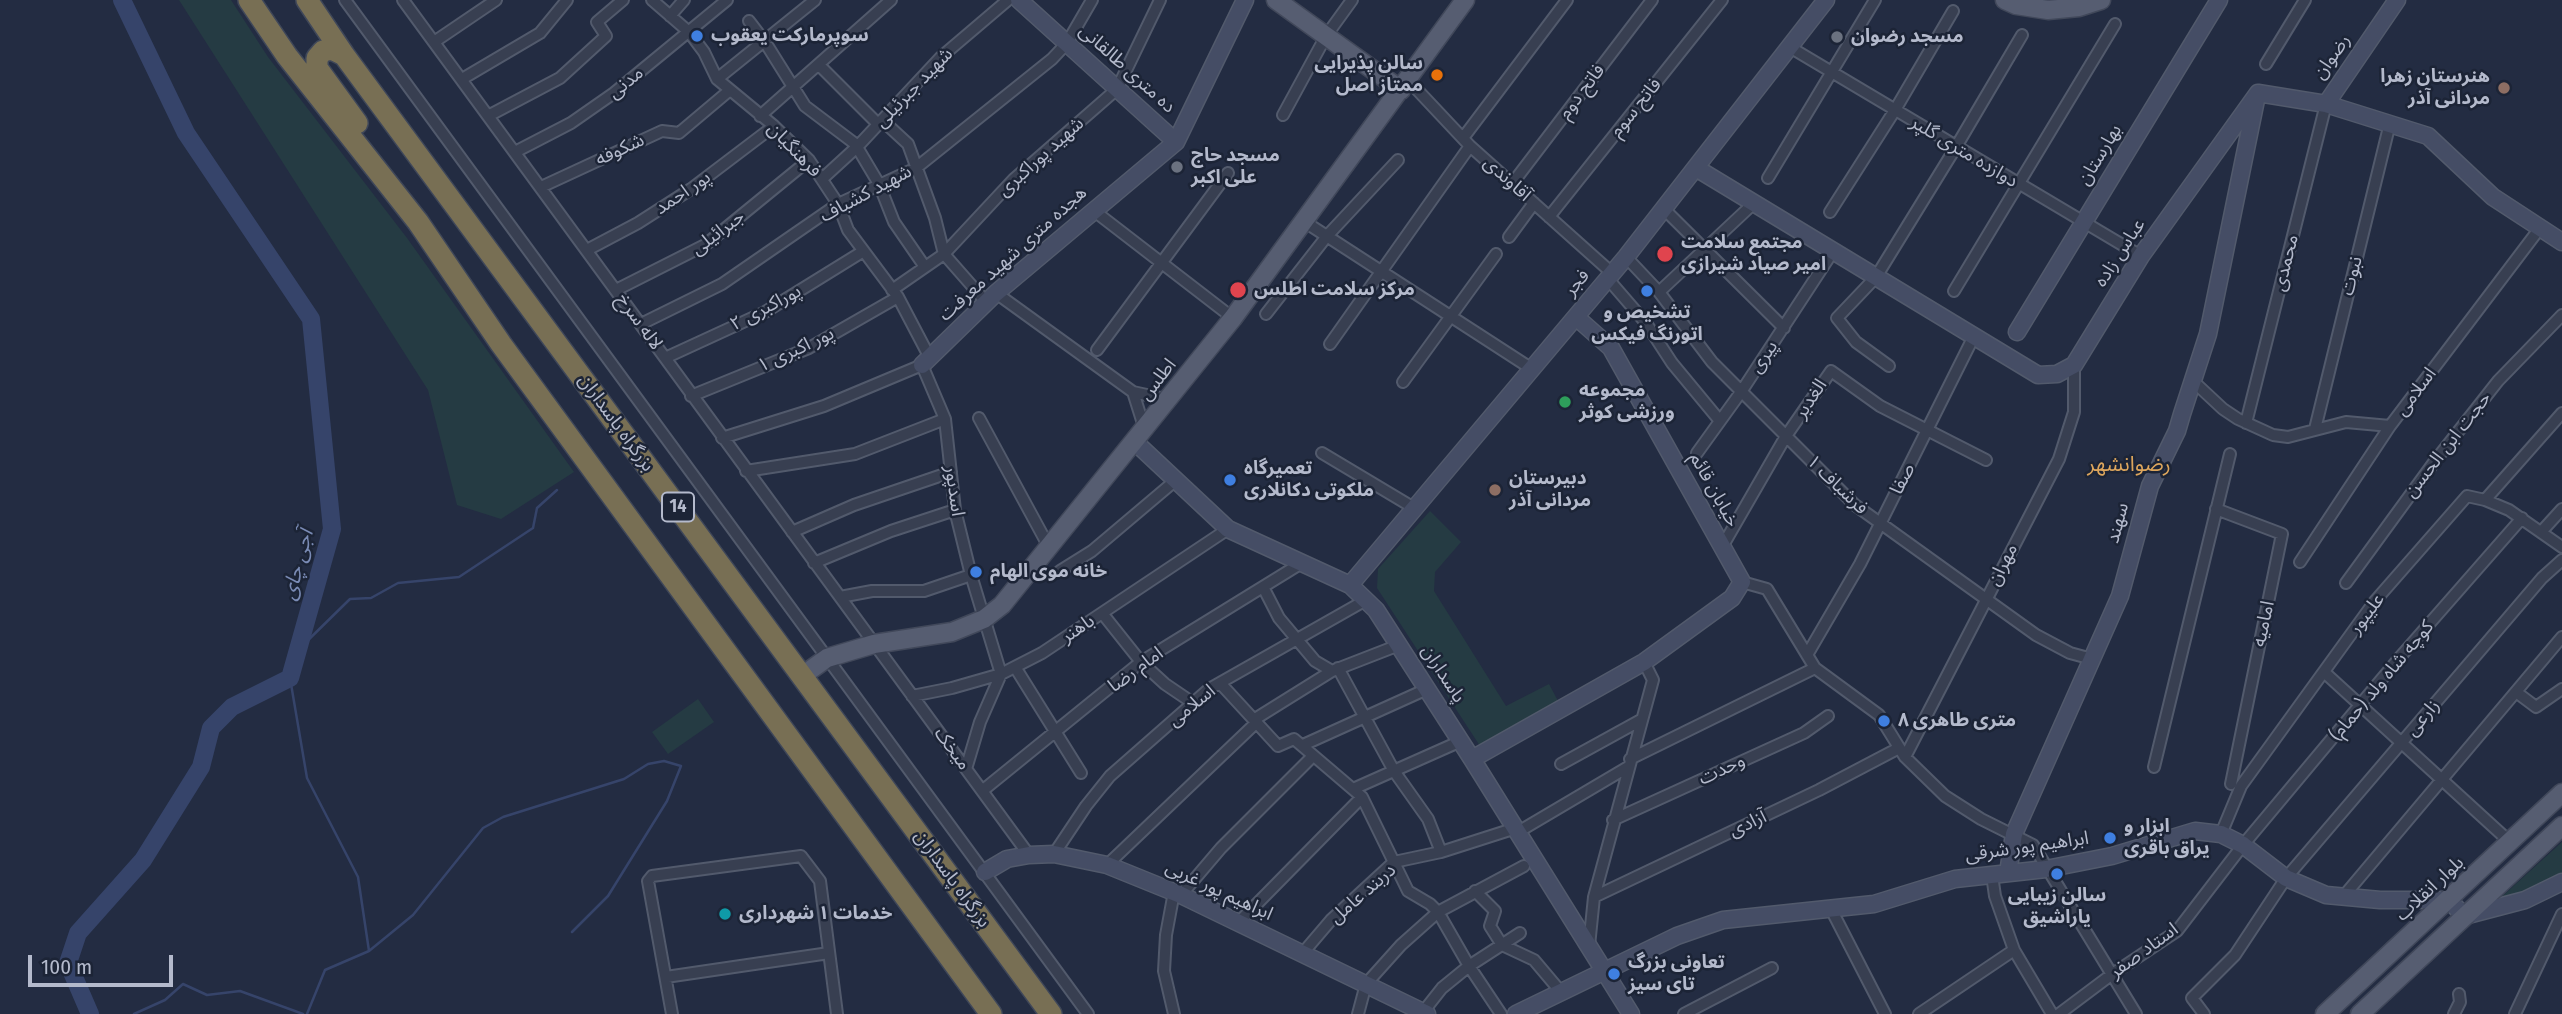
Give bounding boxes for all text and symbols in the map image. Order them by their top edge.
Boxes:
street label: ده متری طالقانی [1074,20,1180,118]
place label: سوپرمارکت یعقوب [711,25,869,47]
place label: مسجد رضوان [1851,26,1964,48]
marker: سوپرمارکت یعقوب [689,28,705,44]
marker: مسجد رضوان [1829,29,1845,45]
street label: رضوان [2308,30,2356,84]
street label: شهید جبرئیلی [870,43,958,133]
place label: سالن پذیرایی ممتاز اصل [1314,53,1423,97]
street label: فاتح دوم [1554,60,1610,124]
street label: مدنی [604,62,648,104]
place label: هنرستان زهرا مردانی آذر [2380,66,2490,110]
marker: سالن پذیرایی ممتاز اصل [1429,67,1445,83]
street label: فاتح سوم [1605,74,1667,142]
marker: هنرستان زهرا مردانی آذر [2496,80,2512,96]
street label: دوازده متری گلپر [1906,111,2022,193]
street label: شهید پوراکبری [993,112,1089,202]
street label: فرهنگیان [762,118,826,182]
street label: بهارستان [2073,120,2127,190]
street label: شکوفه [592,129,648,171]
place label: مسجد حاج علی اکبر [1191,145,1280,189]
street label: آقاوندی [1478,152,1536,206]
marker: مسجد حاج علی اکبر [1169,159,1185,175]
street label: شهید کشباف [816,160,916,228]
street label: پور احمد [651,166,715,220]
street label: هجده متری شهید معرفت [934,182,1092,326]
street label: جبرائیلی [687,205,749,261]
street label: عباس زاده [2090,215,2150,291]
place label: مجتمع سلامت امیر صیاد شیرازی [1681,232,1826,276]
street label: محمدی [2268,232,2304,294]
marker: مجتمع سلامت امیر صیاد شیرازی [1655,244,1675,264]
street label: نبوت [2336,254,2368,298]
street label: فجر [1559,265,1595,301]
place label: مرکز سلامت اطلس [1254,279,1415,301]
street label: پوراکبری ۲ [727,280,805,336]
marker: مرکز سلامت اطلس [1228,280,1248,300]
marker: تشخیص و اتورنگ فیکس [1639,283,1655,299]
street label: لاله سرخ [611,289,667,355]
place label: تشخیص و اتورنگ فیکس [1591,302,1703,346]
street label: پور اکبری ۱ [754,322,838,378]
street label: پیری [1745,336,1783,378]
street label: اطلس [1134,354,1182,406]
street label: اسلامی [2390,363,2442,421]
street label: بزرگراه پاسداران [573,370,659,476]
street label: الغدیر [1790,375,1832,423]
place label: مجموعه ورزشی کوثر [1579,380,1675,424]
street label: حجت ابن الحسن [2400,388,2496,502]
marker: مجموعه ورزشی کوثر [1557,394,1573,410]
street label: خیابان قائم [1684,449,1744,531]
street label: فرشباف ۱ [1802,450,1872,520]
district label: رضوانشهر [2087,452,2171,478]
place label: تعمیرگاه ملکوتی دکانلاری [1244,458,1374,502]
street label: صفا [1886,460,1920,498]
street label: اسدپور [939,464,969,518]
place label: دبیرستان مردانی آذر [1509,468,1591,512]
marker: تعمیرگاه ملکوتی دکانلاری [1222,472,1238,488]
marker: دبیرستان مردانی آذر [1487,482,1503,498]
road number: 14 [662,492,694,522]
street label: سهند [2102,500,2134,546]
water label: آجی چای [277,527,319,603]
street label: مهران [1983,540,2023,590]
place label: خانه موی الهام [990,561,1107,583]
marker: خانه موی الهام [968,564,984,580]
street label: علیپور [2344,589,2390,639]
street label: امامیه [2248,599,2280,649]
street label: باهنر [1057,610,1099,648]
street label: کوچه شاه ولد (حمام) [2325,616,2439,746]
street label: پاسداران [1416,641,1470,707]
street label: امام رضا [1104,642,1168,698]
street label: اسلامی [1164,680,1220,732]
street label: زارعی [2401,695,2445,741]
place label: ۸ متری طاهری [1898,710,2016,732]
marker: ۸ متری طاهری [1876,713,1892,729]
street label: میخک [929,723,975,775]
street label: وحدت [1695,749,1749,791]
street label: آزادی [1726,805,1770,843]
place label: ابزار و یراق باقری [2124,816,2210,860]
street label: بزرگراه پاسداران [909,826,995,932]
street label: ابراهیم پور شرقی [1964,827,2090,867]
marker: ابزار و یراق باقری [2102,830,2118,846]
street label: بلوار انقلاب [2391,852,2469,926]
street label: ابراهیم پور غربی [1162,856,1276,926]
street label: دربند عامل [1325,859,1401,929]
marker: سالن زیبایی یاراشیق [2049,866,2065,882]
place label: سالن زیبایی یاراشیق [2008,885,2106,929]
place label: خدمات ۱ شهرداری [739,903,892,925]
marker: خدمات ۱ شهرداری [717,906,733,922]
street label: استاد صفر [2105,918,2183,984]
scale bar [32,940,177,984]
place label: تعاونی بزرگ تای سیز [1628,952,1725,996]
text: 100 m [41,954,92,980]
marker: تعاونی بزرگ تای سیز [1606,966,1622,982]

